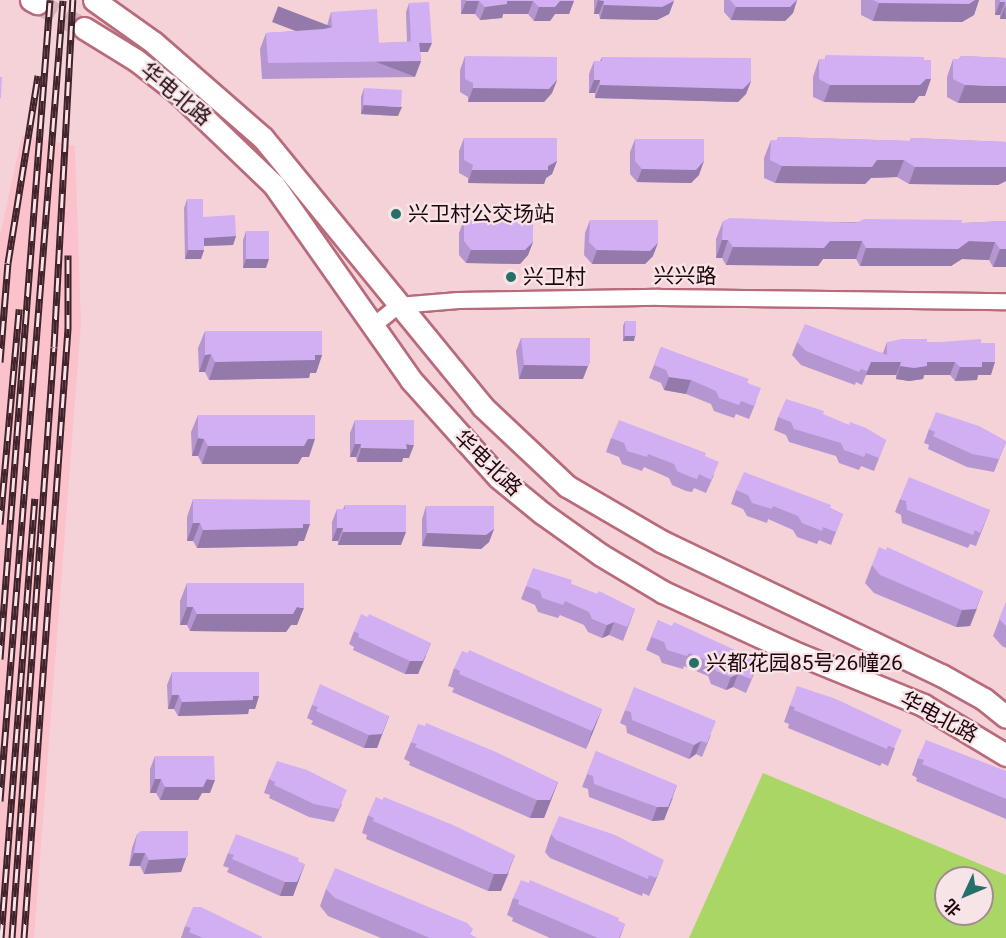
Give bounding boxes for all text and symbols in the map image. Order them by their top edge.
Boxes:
street label: 华电北路 [136,57,216,131]
place label: 兴卫村公交场站 [408,201,555,227]
marker: 兴卫村公交场站 [389,207,403,221]
street label: 兴兴路 [654,263,716,289]
place label: 兴卫村 [523,264,586,290]
marker: 兴卫村 [504,270,518,284]
street label: 华电北路 [449,425,527,501]
place label: 兴都花园85号26幢26 [706,650,903,676]
marker: 兴都花园85号26幢26 [687,656,701,670]
street label: 华电北路 [896,686,982,748]
north arrow [934,866,994,926]
text: 北 [940,895,965,920]

